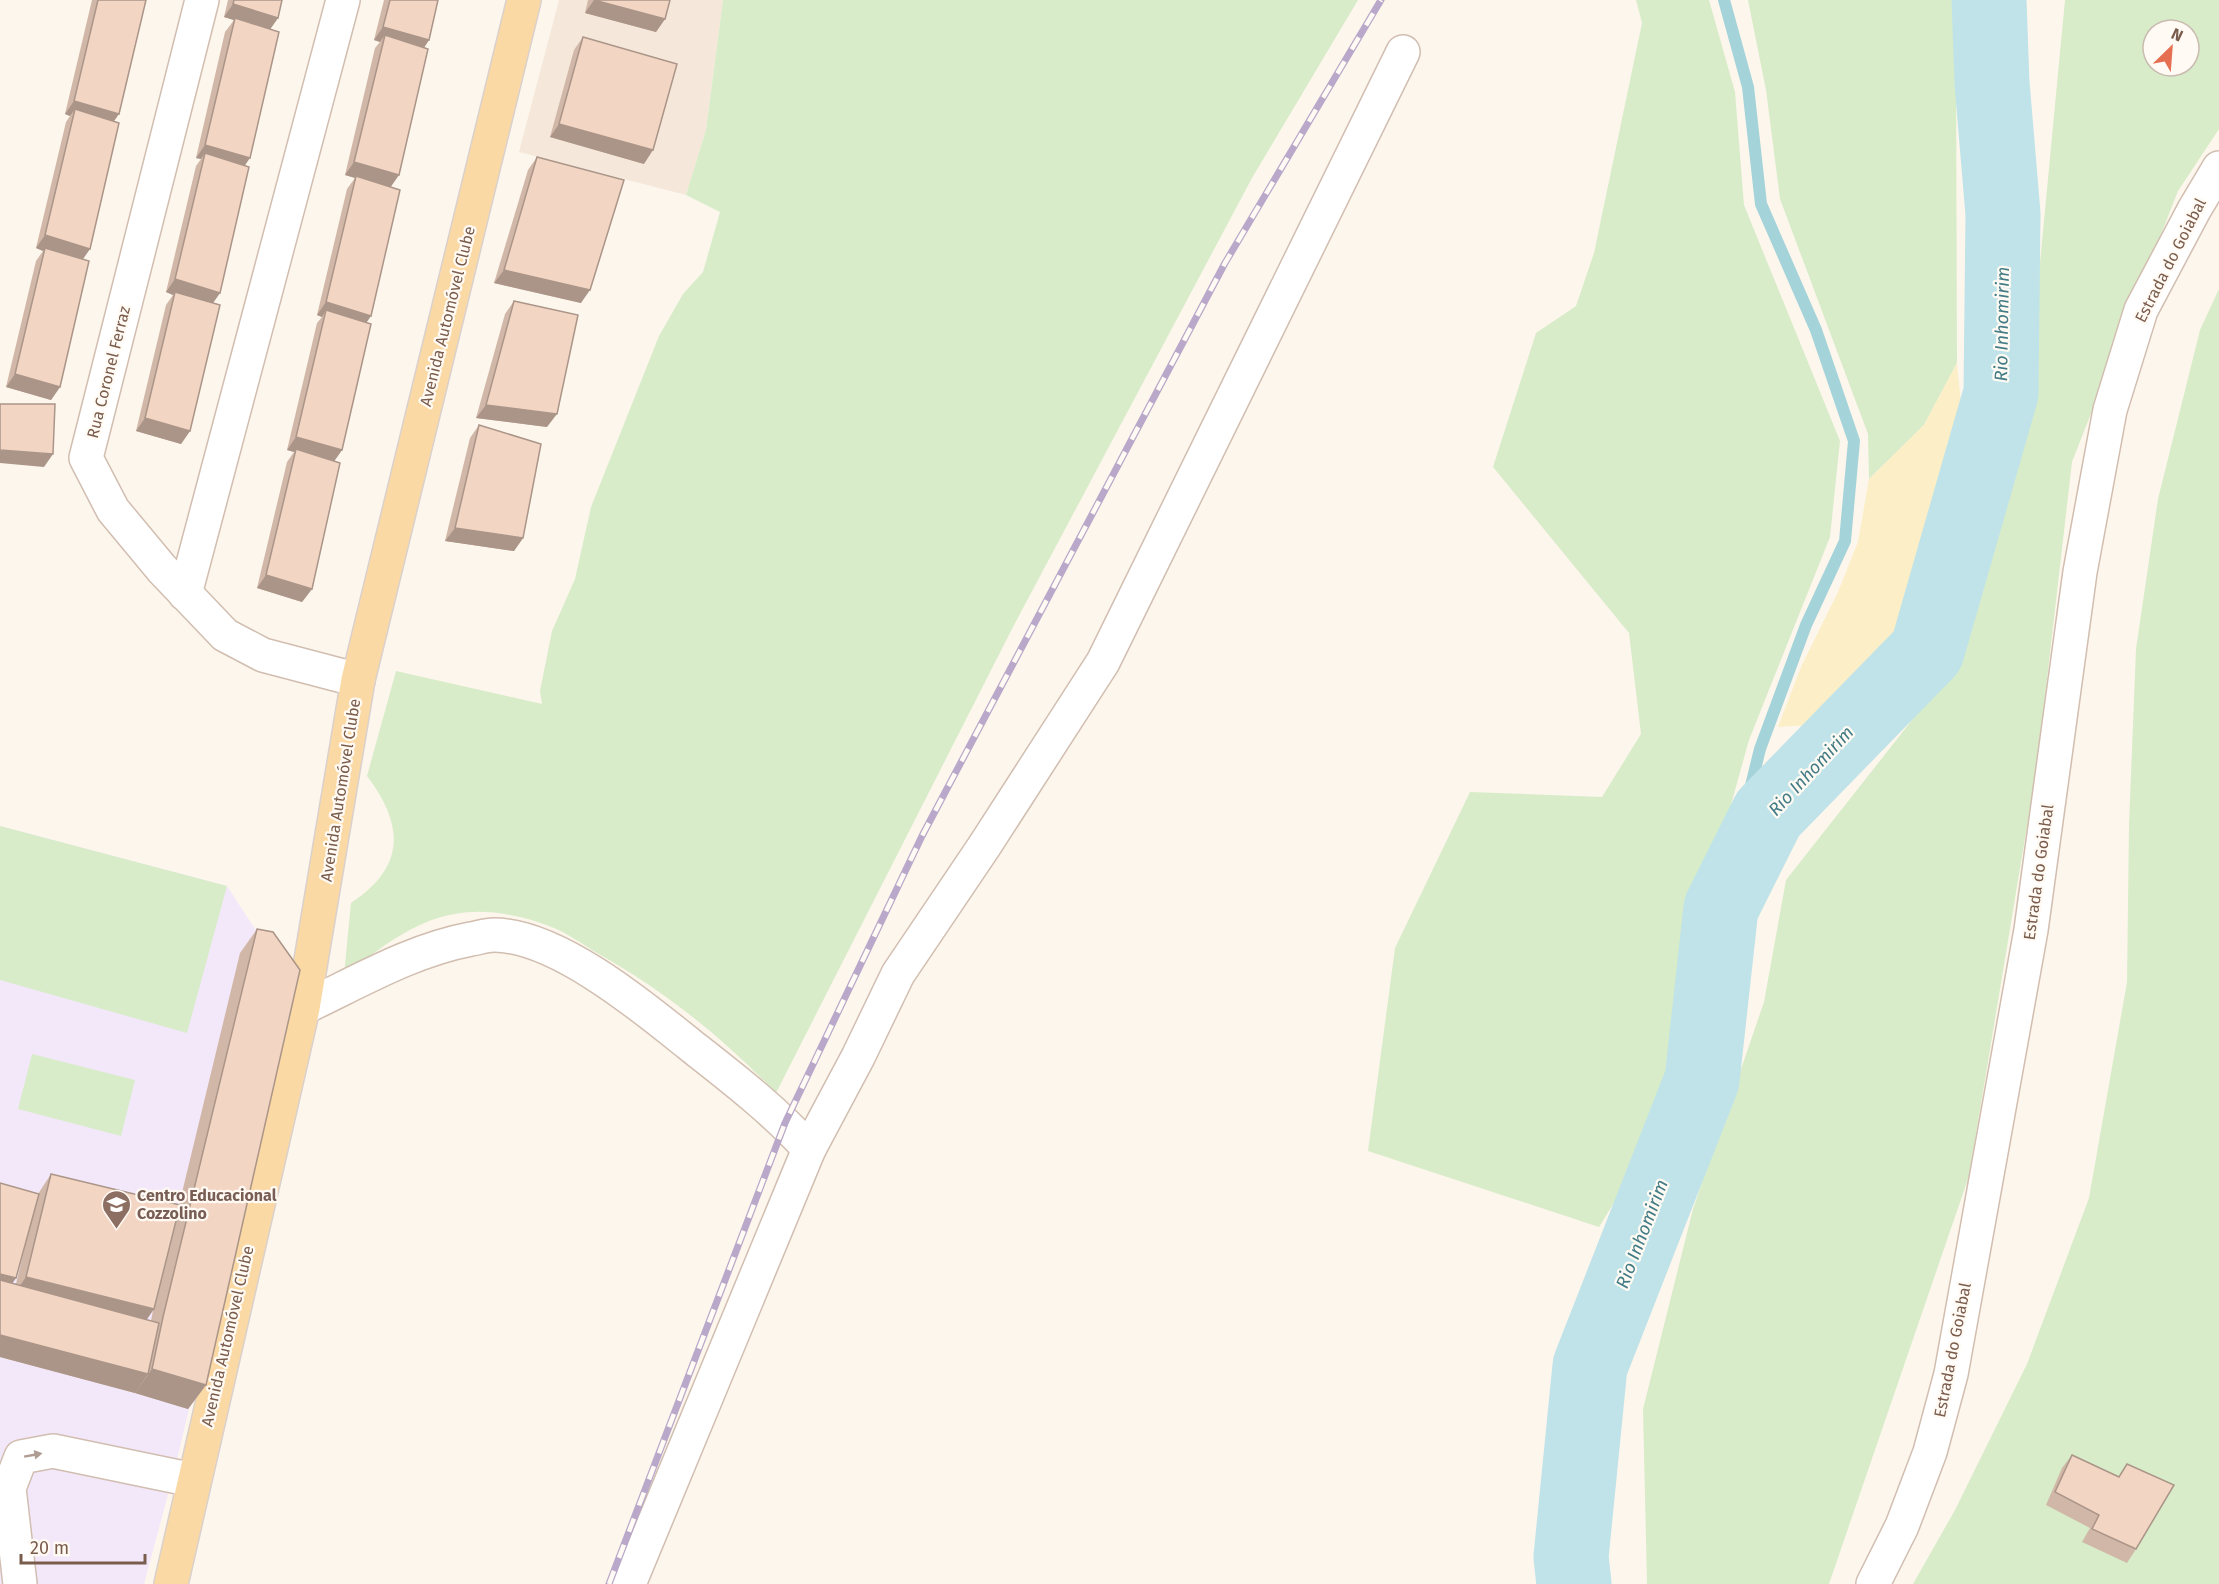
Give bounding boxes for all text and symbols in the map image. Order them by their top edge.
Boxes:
north arrow [2141,18,2201,78]
text: N [2168,24,2186,46]
street label: Estrada do Goiabal [2131,195,2210,326]
street label: Avenida Automóvel Clube [416,224,479,408]
water label: Rio Inhomirim [1990,266,2014,382]
street label: Rua Coronel Ferraz [83,304,134,440]
street label: Avenida Automóvel Clube [317,697,364,883]
water label: Rio Inhomirim [1764,721,1858,821]
street label: Estrada do Goiabal [2020,803,2057,941]
water label: Rio Inhomirim [1611,1176,1673,1292]
place label: Centro Educacional Cozzolino [137,1186,277,1223]
school or university icon: Centro Educacional Cozzolino [100,1188,132,1230]
street label: Avenida Automóvel Clube [197,1244,258,1428]
street label: Estrada do Goiabal [1930,1281,1975,1419]
one-way arrow [24,1450,43,1459]
scale bar [21,1527,146,1565]
text: 20 m [30,1537,69,1559]

